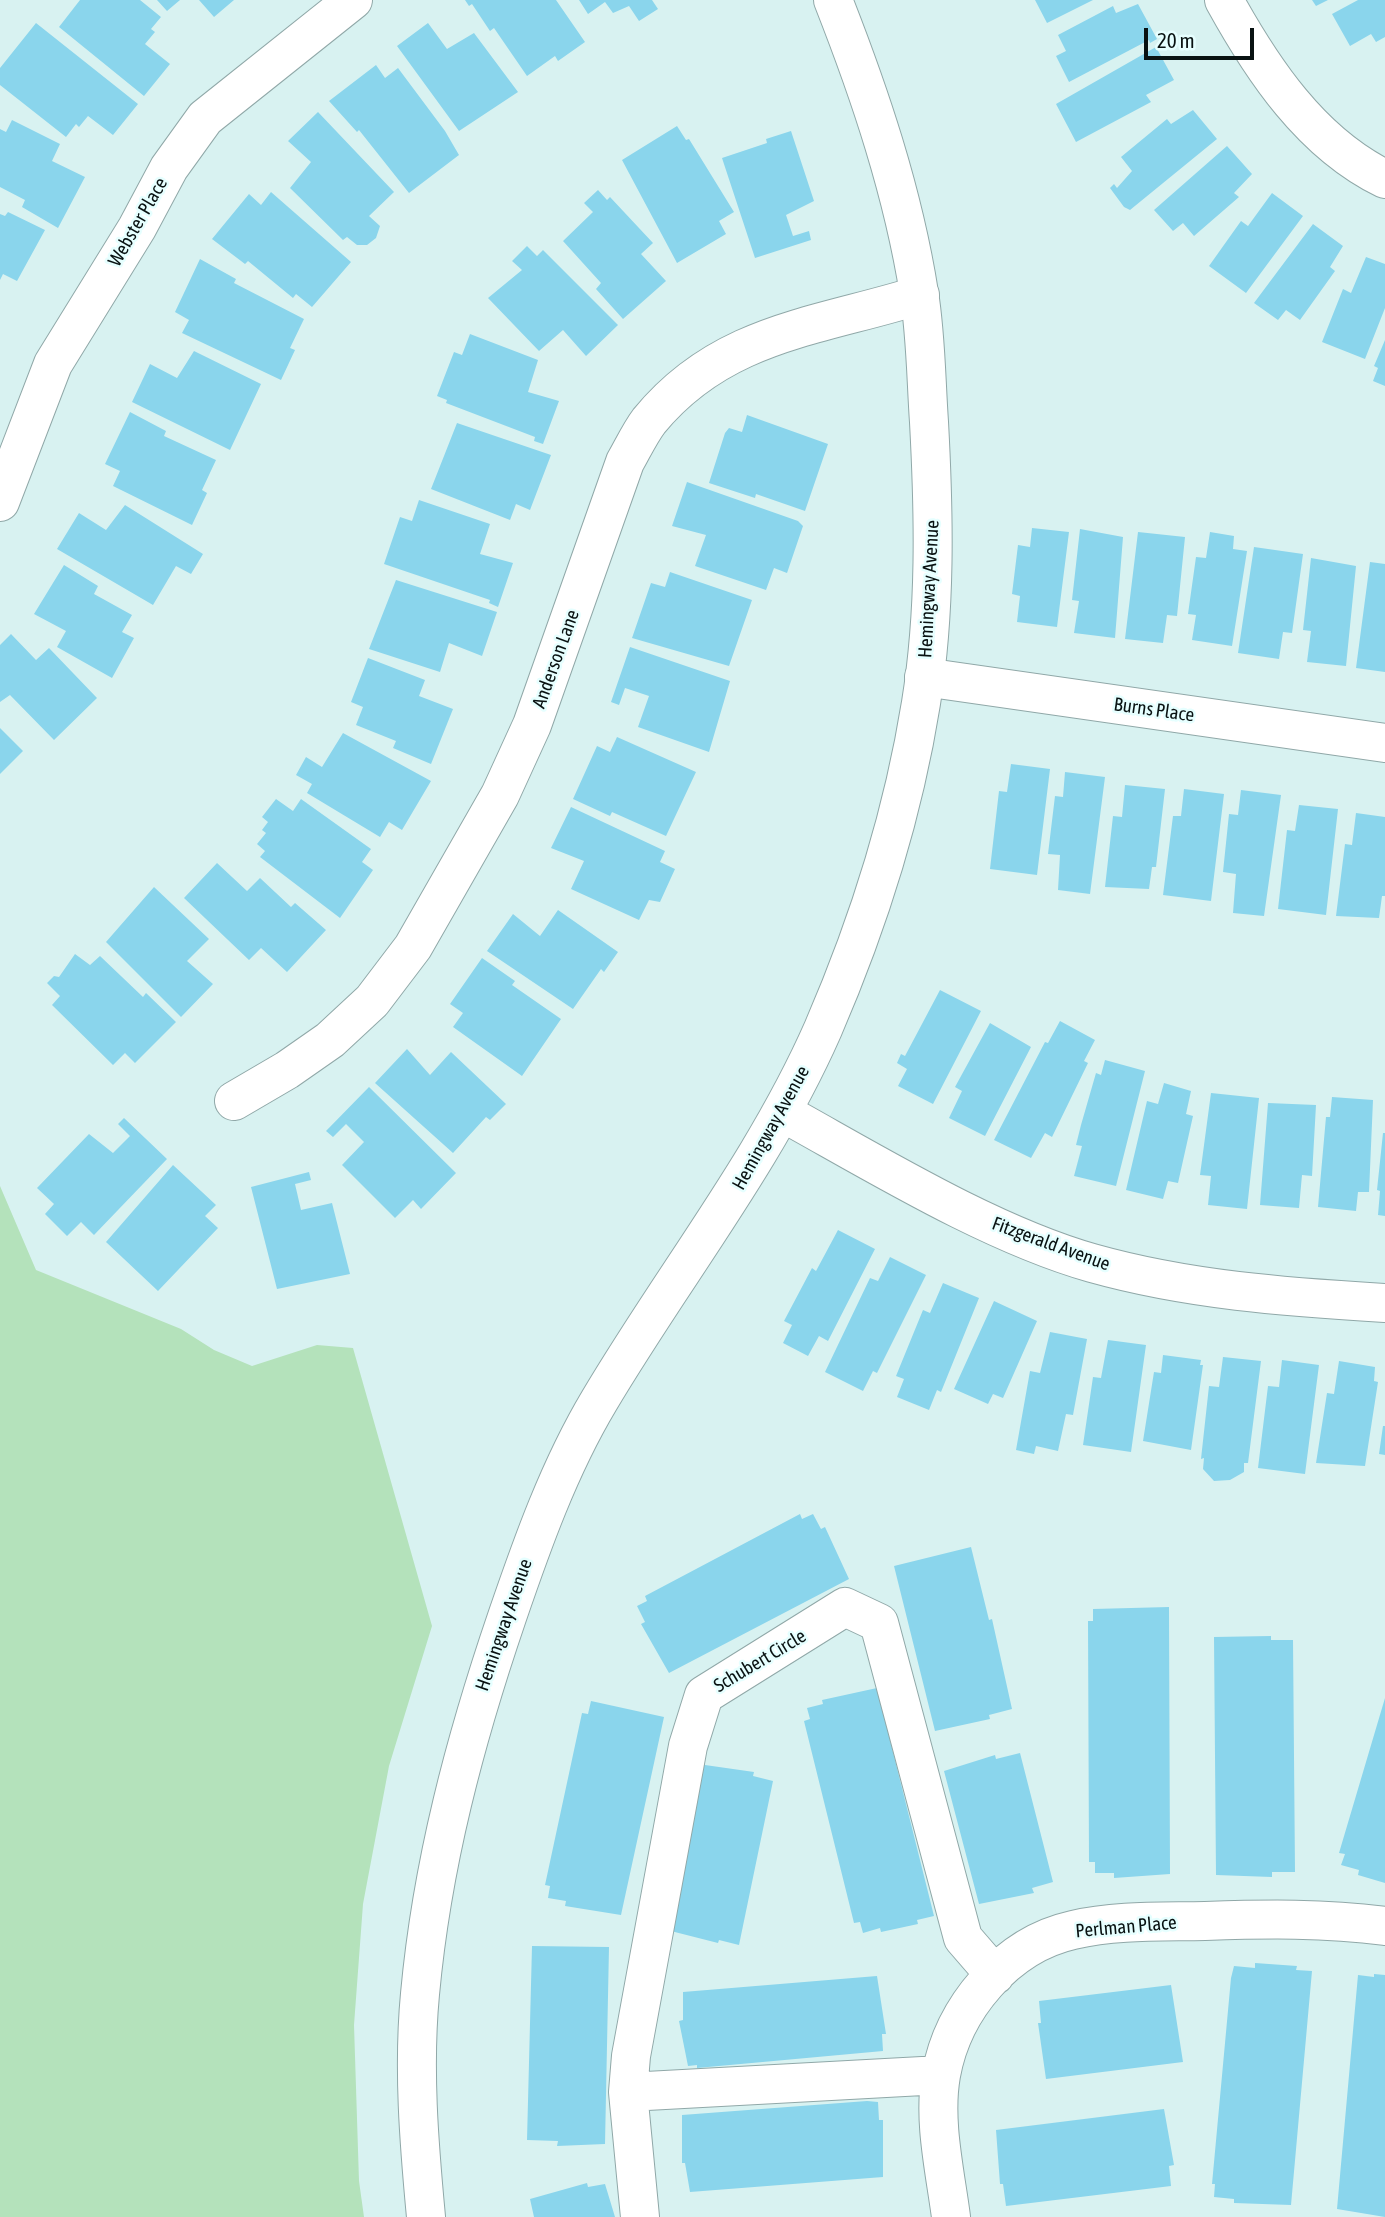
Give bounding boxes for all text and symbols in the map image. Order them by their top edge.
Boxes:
scale bar [1147,14,1257,58]
text: 20 m [1157,28,1195,52]
street label: Webster Place [104,174,172,270]
street label: Hemingway Avenue [914,519,944,659]
street label: Anderson Lane [528,607,584,711]
street label: Burns Place [1112,693,1196,727]
street label: Hemingway Avenue [728,1062,814,1194]
street label: Fitzgerald Avenue [989,1212,1113,1276]
street label: Hemingway Avenue [471,1556,537,1694]
street label: Schubert Circle [710,1625,810,1697]
street label: Perlman Place [1074,1911,1178,1943]

